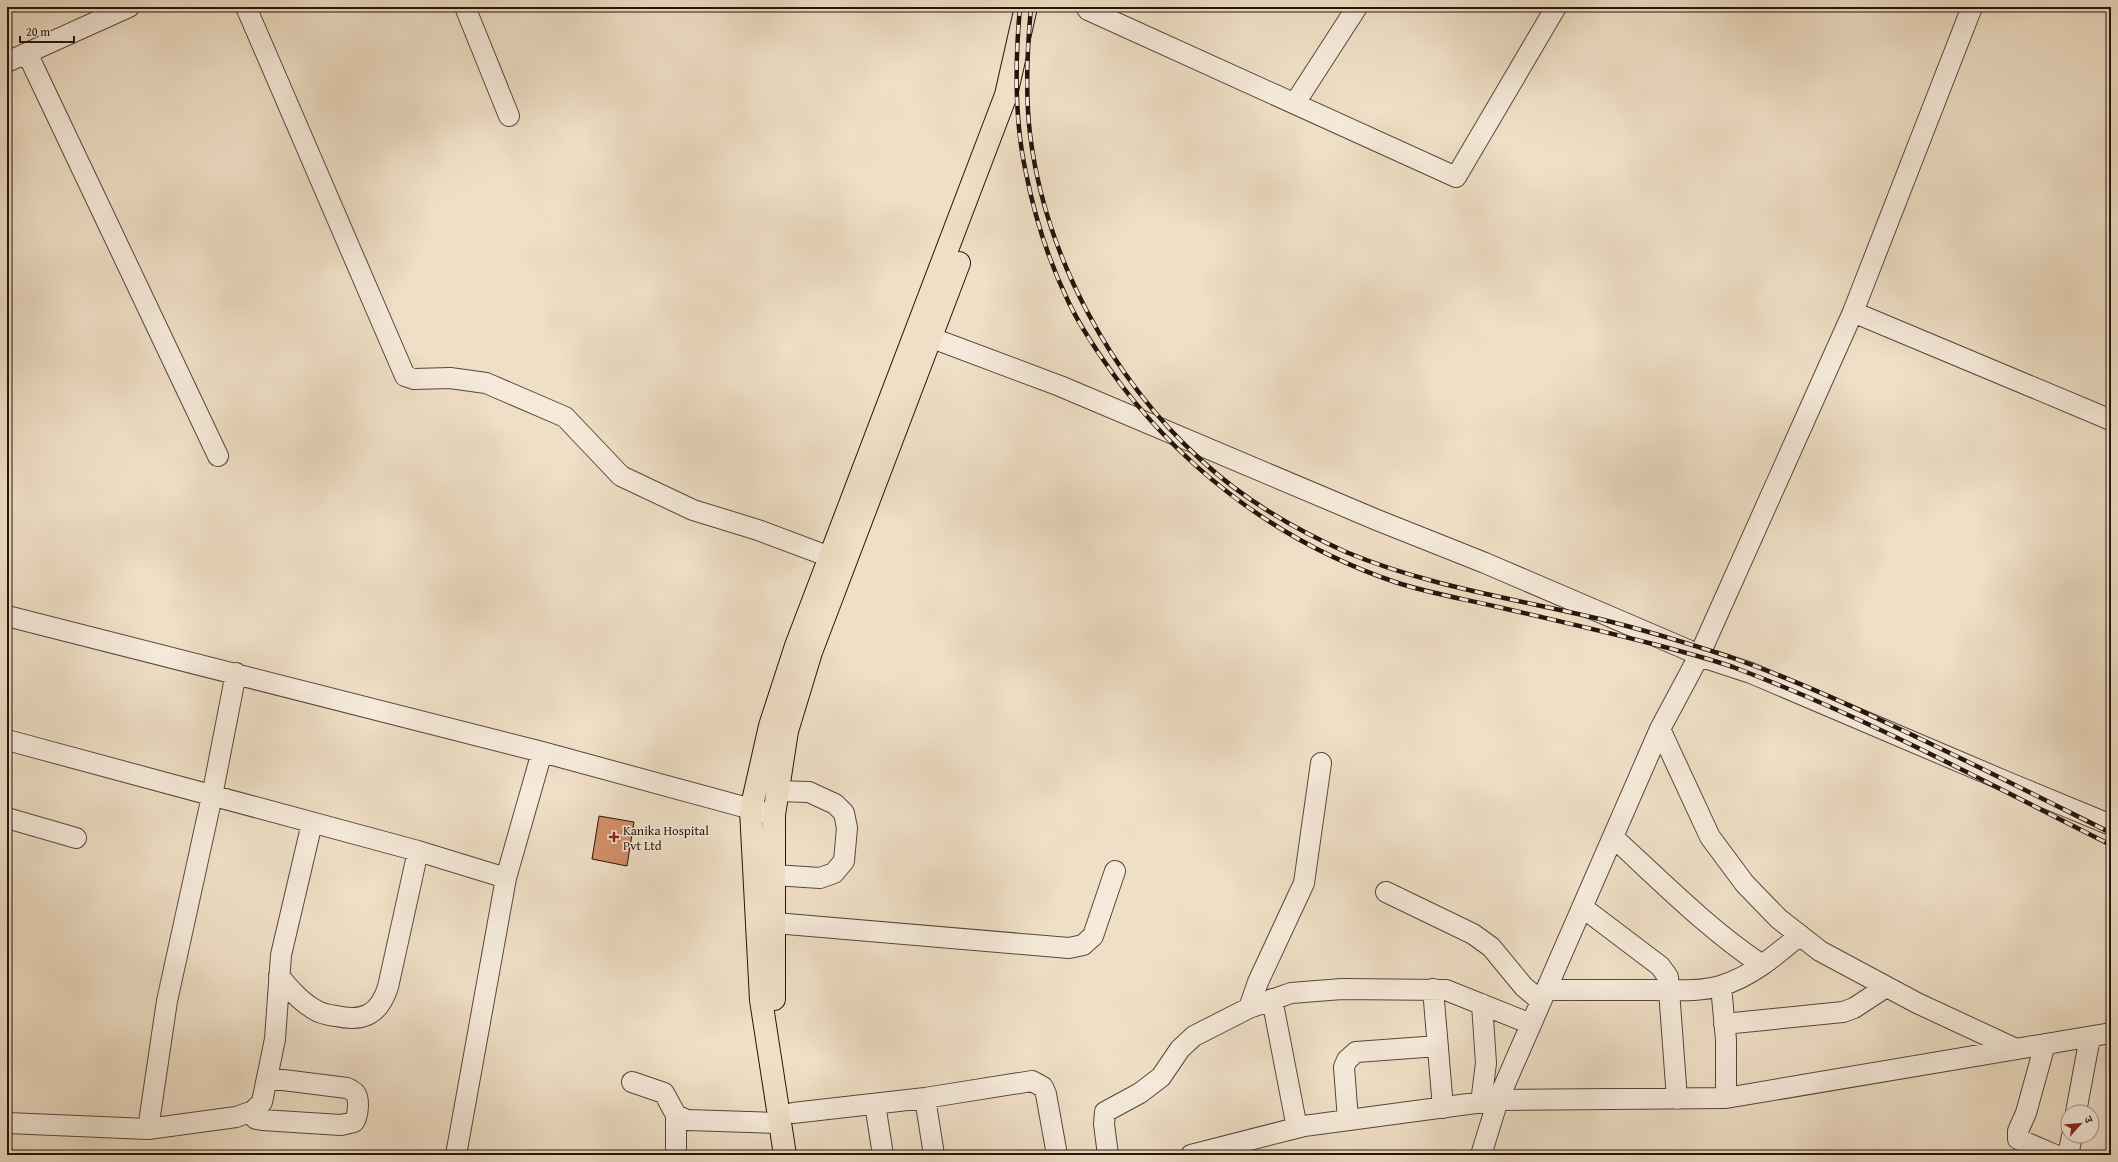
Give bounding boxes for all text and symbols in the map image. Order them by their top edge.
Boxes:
scale bar [20,18,74,44]
text: 20 m [26,23,50,40]
place label: Kanika Hospital Pvt Ltd [623,821,709,855]
marker: Kanika Hospital Pvt Ltd [608,831,620,843]
north arrow [2060,1104,2100,1144]
text: उ [2080,1112,2098,1127]

